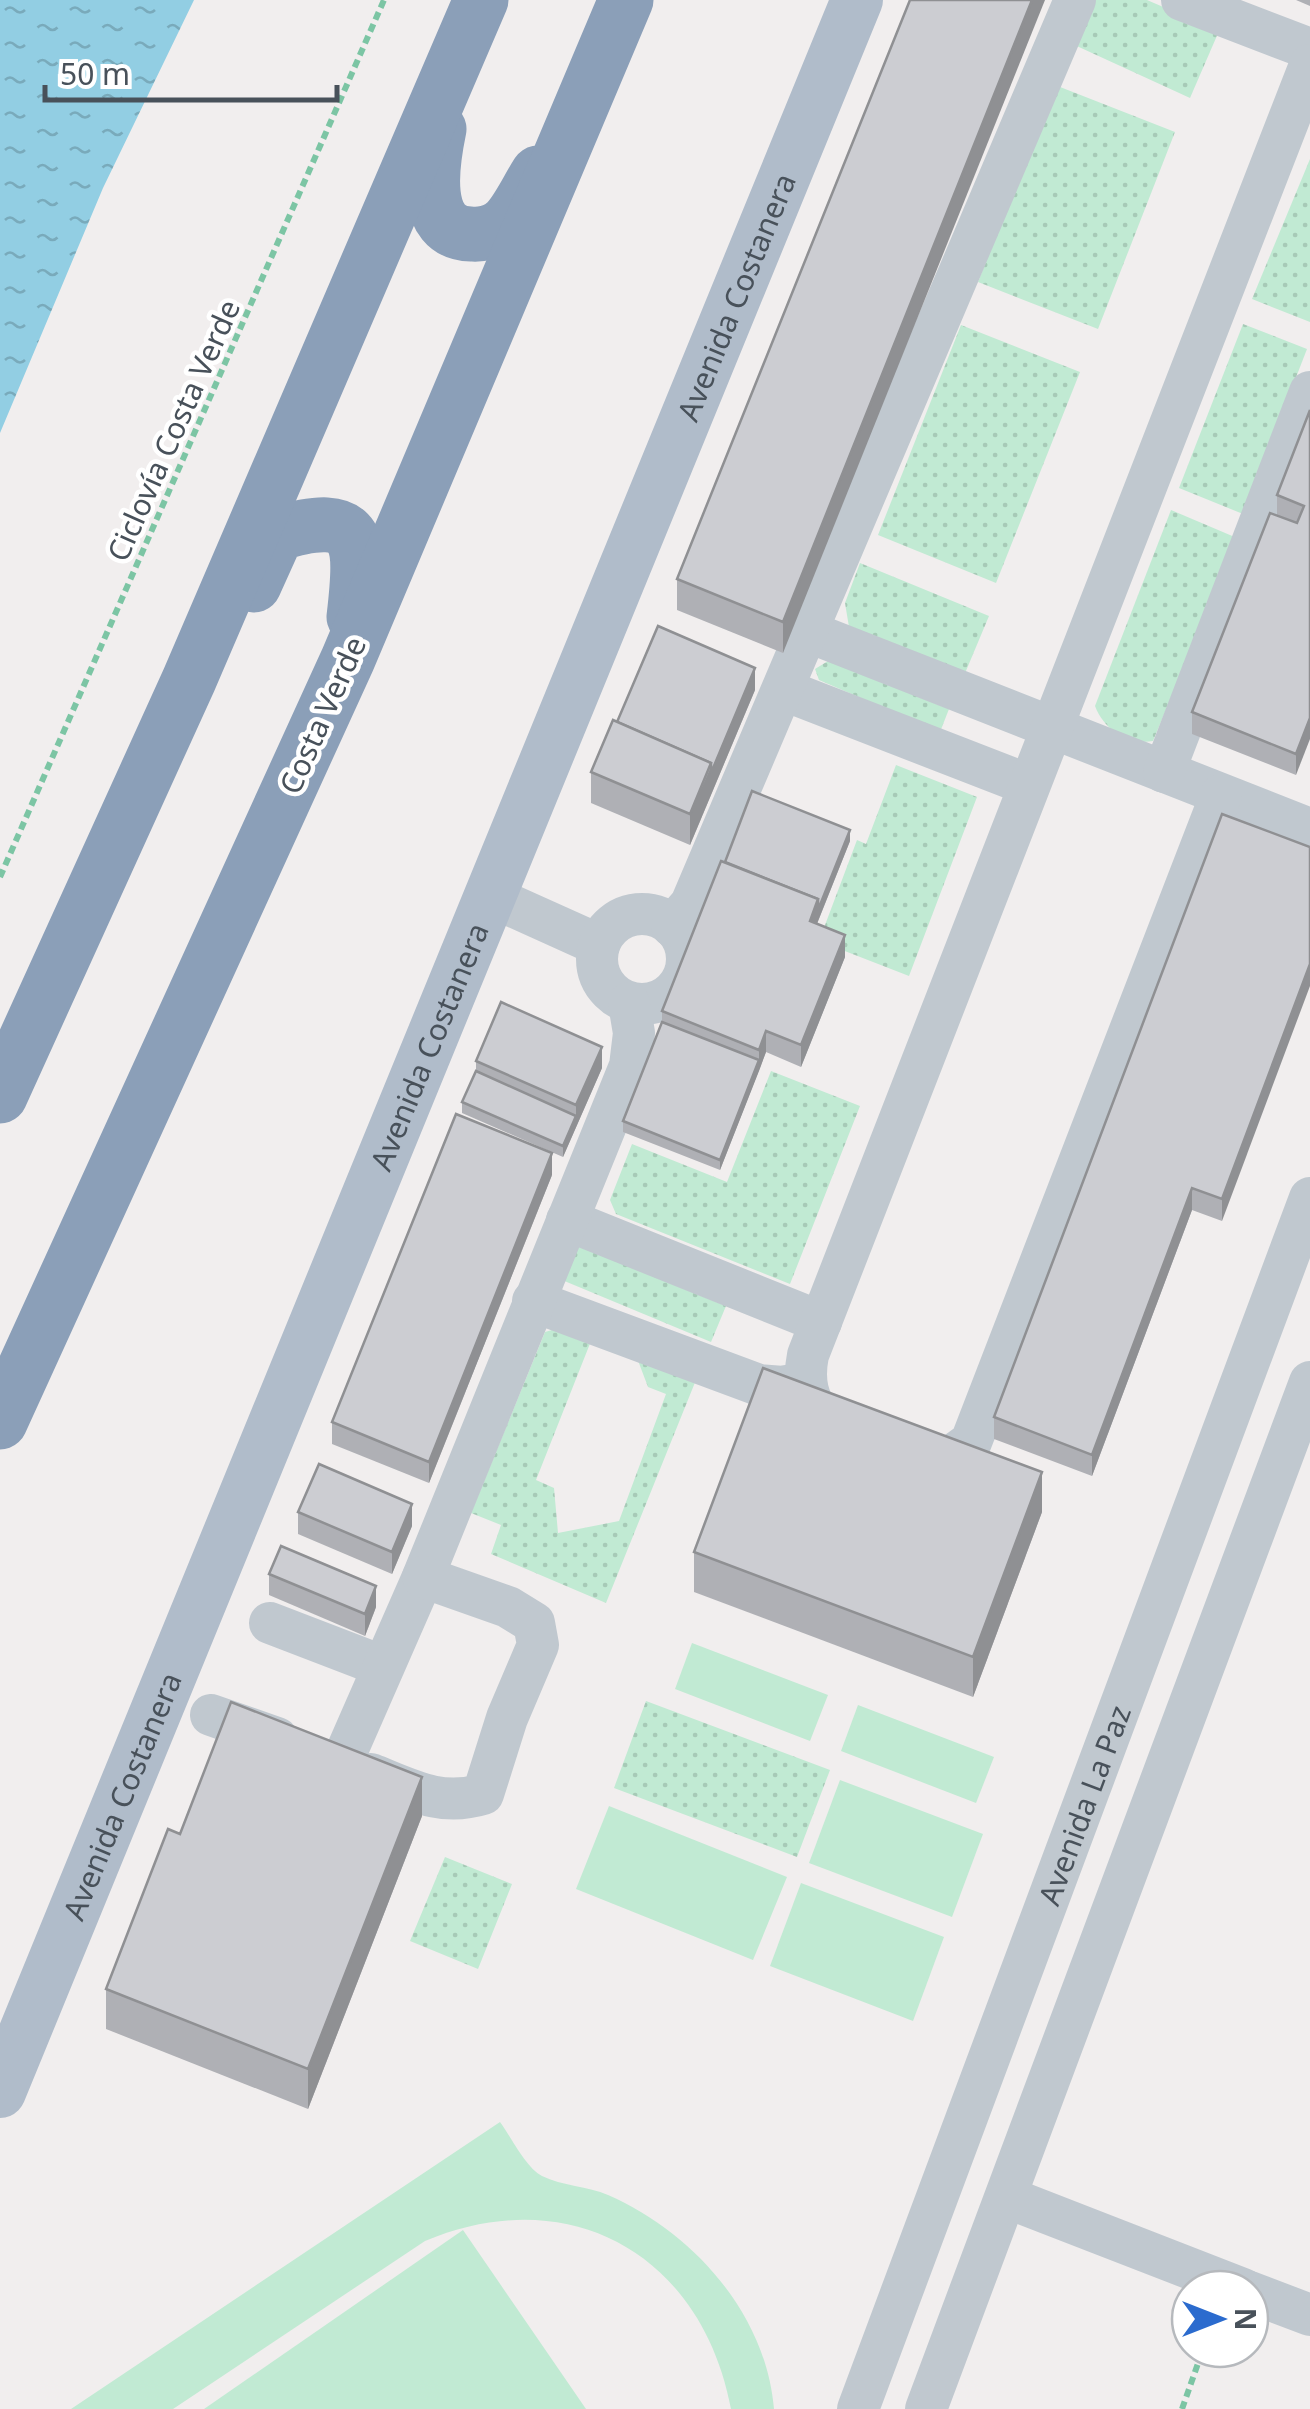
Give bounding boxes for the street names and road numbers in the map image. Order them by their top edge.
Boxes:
street label: Avenida Costanera [666,167,804,427]
street label: Ciclovía Costa Verde [97,293,249,567]
street label: Costa Verde [269,630,375,800]
street label: Avenida Costanera [359,916,497,1176]
street label: Avenida Costanera [52,1666,190,1926]
street label: Avenida La Paz [1028,1699,1140,1910]

